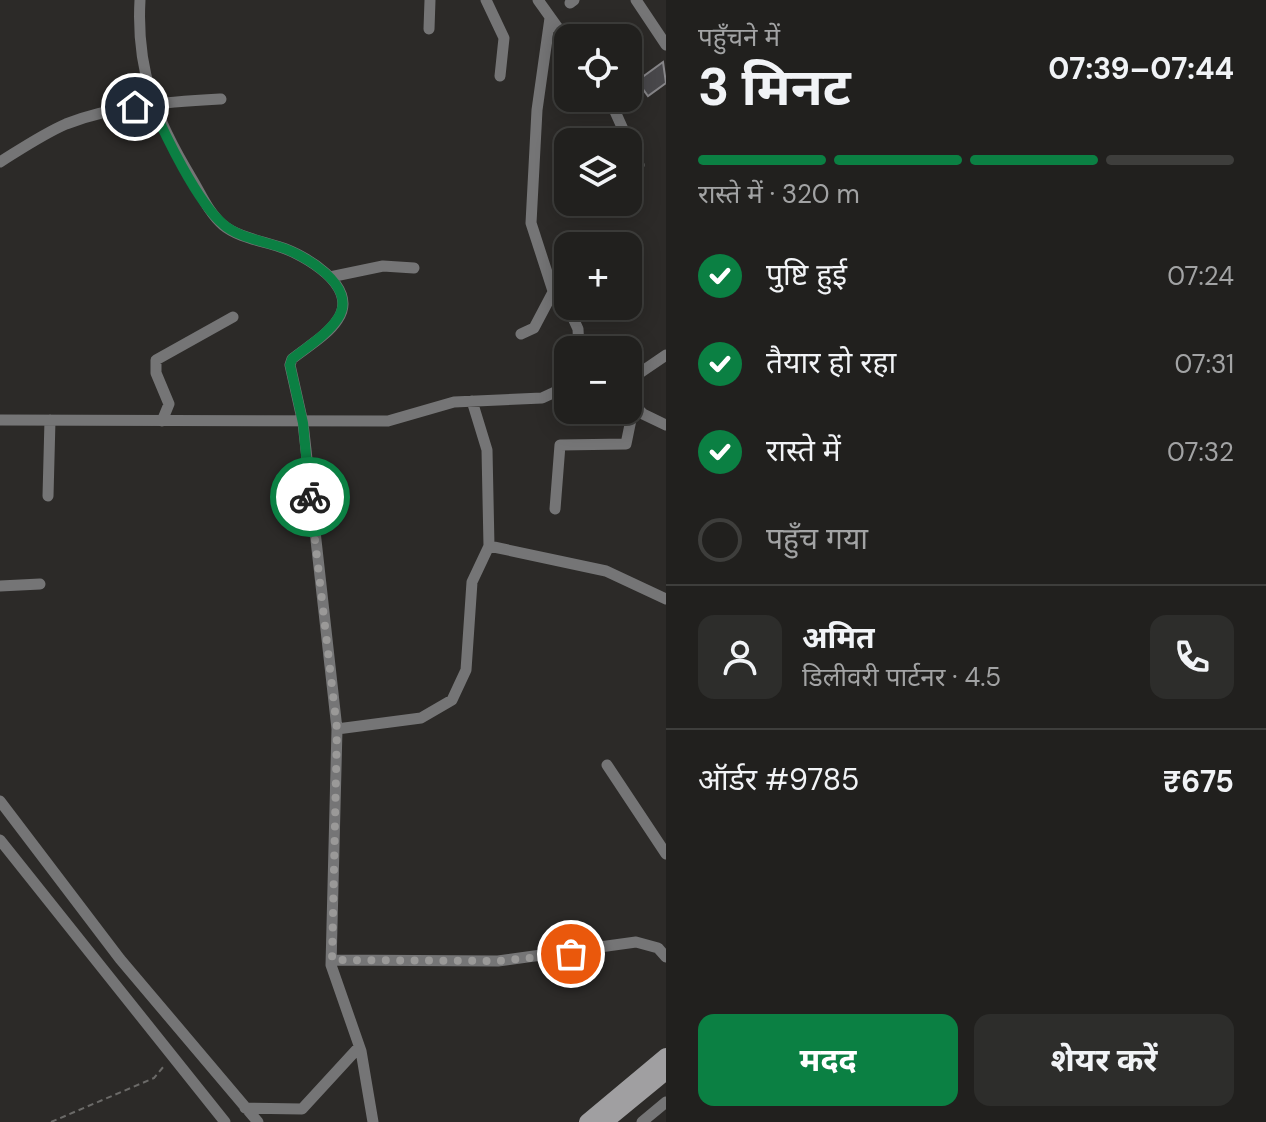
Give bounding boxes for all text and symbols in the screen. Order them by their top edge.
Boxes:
text: पहुँचने में [698,20,780,54]
map controls [554,24,642,424]
button: locate [554,24,642,112]
text: 07:39–07:44 [1048,49,1234,88]
text: 3 मिनट [698,53,851,121]
pin [101,73,169,141]
icon: home [113,85,157,129]
button: layers [554,128,642,216]
text: रास्ते में · 320 m [698,177,860,211]
button: + [554,232,642,320]
icon: check [698,254,742,298]
text: पुष्टि हुई [766,255,847,294]
text: 07:24 [1167,259,1234,293]
button: − [554,336,642,424]
icon: check [698,342,742,386]
text: तैयार हो रहा [766,343,896,382]
text: 07:31 [1174,347,1234,381]
icon: check [698,430,742,474]
text: रास्ते में [766,431,841,470]
text: 07:32 [1167,435,1234,469]
courier [270,457,350,537]
icon: bike [288,475,332,519]
text: पहुँच गया [766,519,868,558]
button: person [698,615,782,699]
button: phone [1150,615,1234,699]
text: अमित [802,618,875,657]
text: डिलीवरी पार्टनर · 4.5 [802,660,1001,694]
text: ऑर्डर #9785 [698,760,859,799]
text: ₹675 [1163,762,1234,801]
pin [537,920,605,988]
icon: bag [549,932,593,976]
button: मदद [698,1014,958,1106]
button: शेयर करें [974,1014,1234,1106]

